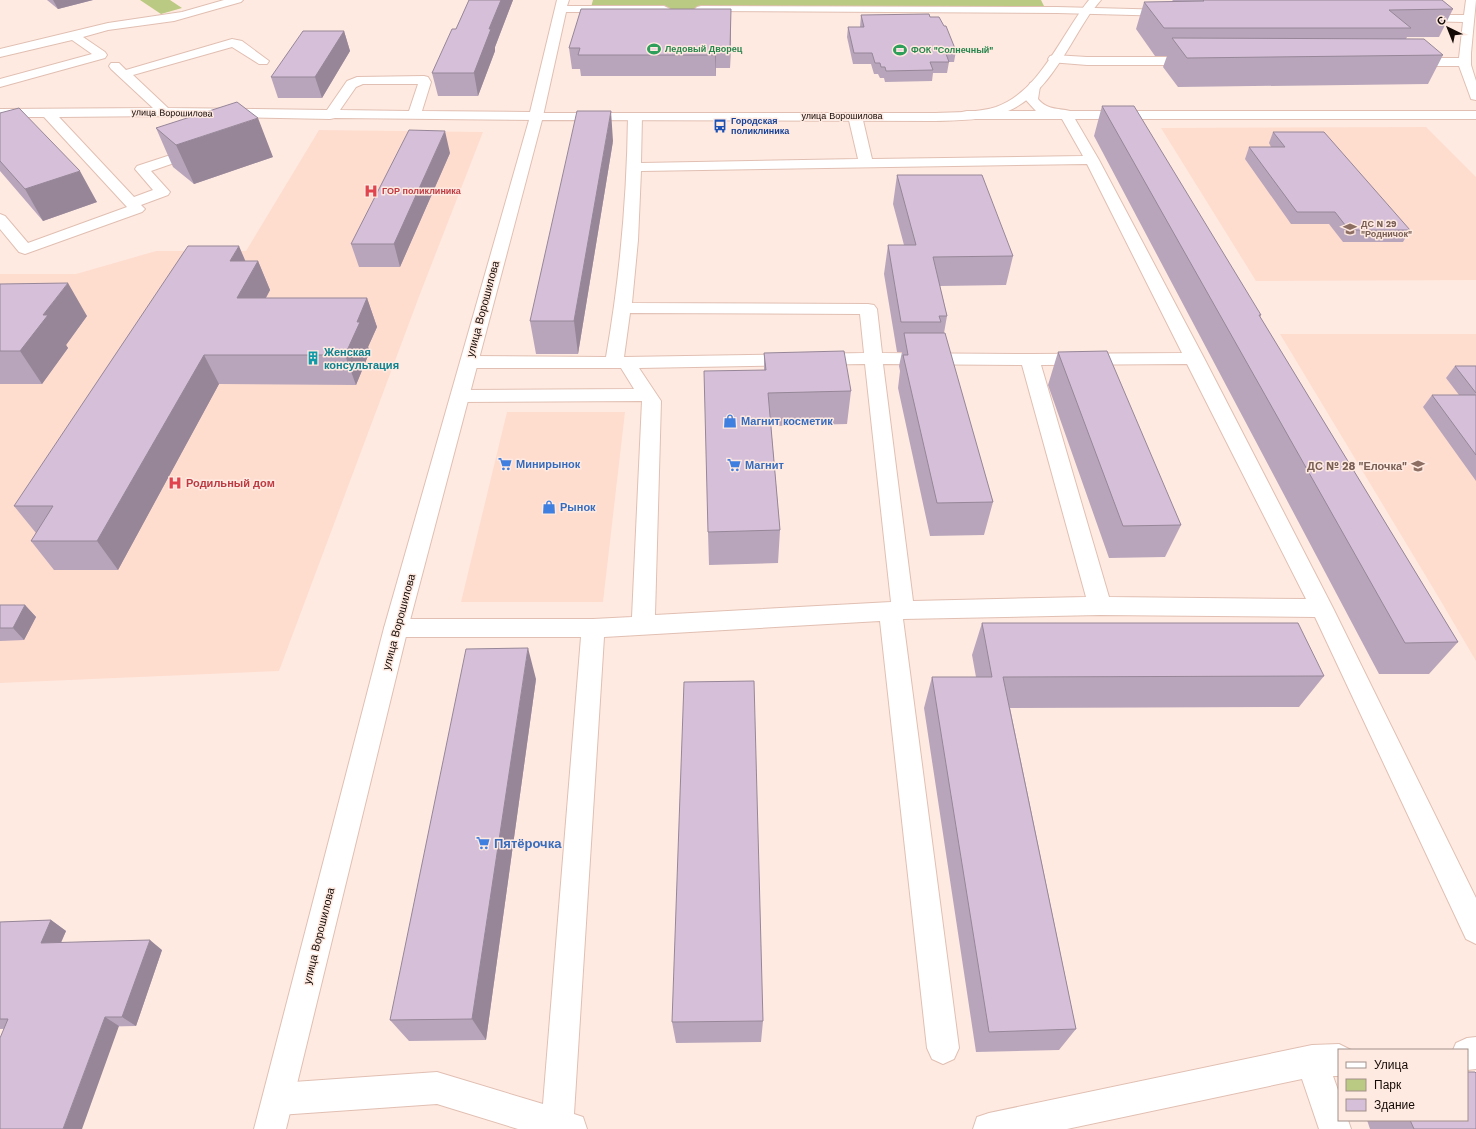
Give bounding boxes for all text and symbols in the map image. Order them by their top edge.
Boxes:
north arrow [1428,8,1468,48]
text: С [1434,14,1449,29]
sports icon: Ледовый Дворец [646,41,662,57]
sports icon: ФОК "Солнечный" [892,42,908,58]
place label: Ледовый Дворец [665,44,743,54]
place label: ФОК "Солнечный" [911,45,993,55]
street label: улица Ворошилова [131,107,213,119]
street label: улица Ворошилова [801,111,883,121]
place label: Городская поликлиника [731,116,790,136]
bus stop icon: Городская поликлиника [712,118,728,134]
hospital icon: ГОР поликлиника [363,183,379,199]
place label: ГОР поликлиника [382,186,462,196]
place label: ДС N 29 "Родничок" [1361,219,1412,239]
school or university icon: ДС N 29 "Родничок" [1342,221,1358,237]
street label: улица Ворошилова [464,259,502,359]
place label: Женская консультация [323,346,399,372]
building icon: Женская консультация [305,350,321,366]
shop icon: Магнит косметик [722,413,738,429]
place label: Магнит косметик [741,415,833,428]
supermarket icon: Минирынок [497,456,513,472]
supermarket icon: Магнит [726,457,742,473]
place label: Минирынок [516,458,581,471]
school or university icon: ДС № 28 "Елочка" [1410,458,1426,474]
place label: Магнит [745,459,784,472]
place label: ДС № 28 "Елочка" [1307,460,1407,473]
hospital icon: Родильный дом [167,475,183,491]
place label: Родильный дом [186,477,275,490]
shop icon: Рынок [541,499,557,515]
place label: Рынок [560,501,596,514]
street label: улица Ворошилова [380,572,418,672]
supermarket icon: Пятёрочка [475,835,491,851]
place label: Пятёрочка [494,836,562,851]
street label: улица Ворошилова [301,885,338,986]
legend [1338,1049,1468,1121]
text: Улица [1374,1058,1408,1072]
text: Парк [1374,1078,1402,1092]
text: Здание [1374,1098,1415,1112]

